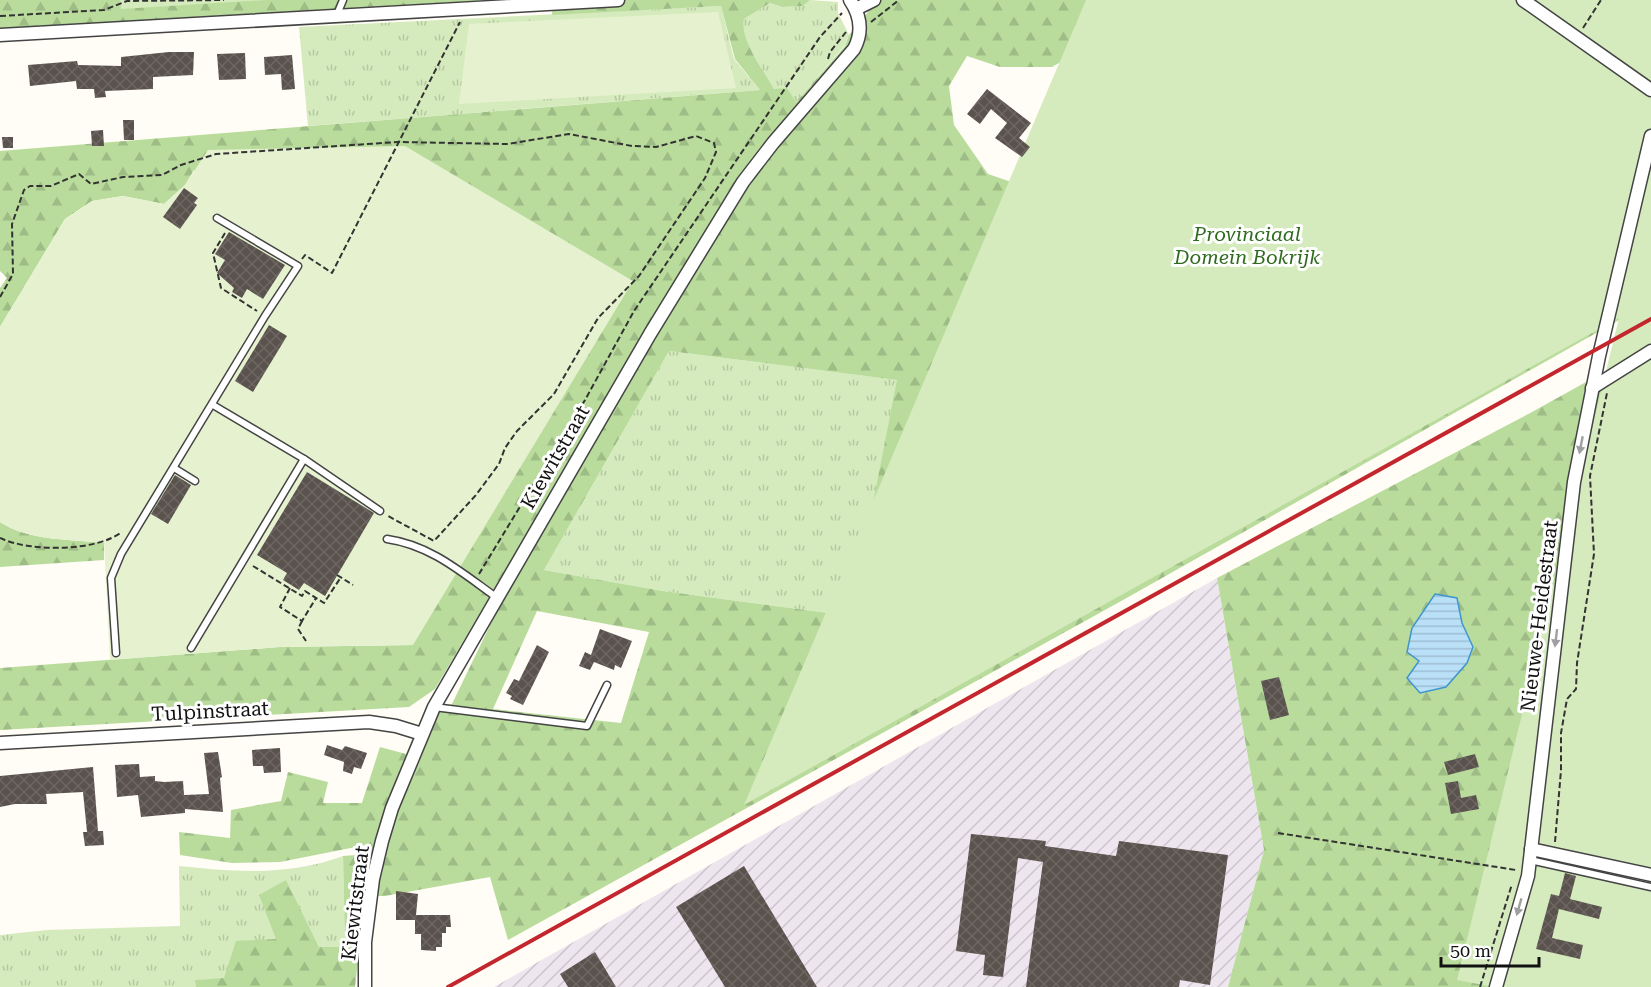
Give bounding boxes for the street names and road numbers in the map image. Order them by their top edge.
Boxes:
street label: Kiewitstraat [516,400,595,513]
street label: Nieuwe-Heidestraat [1515,518,1563,713]
street label: Tulpinstraat [150,696,270,726]
street label: Kiewitstraat [336,844,374,962]

